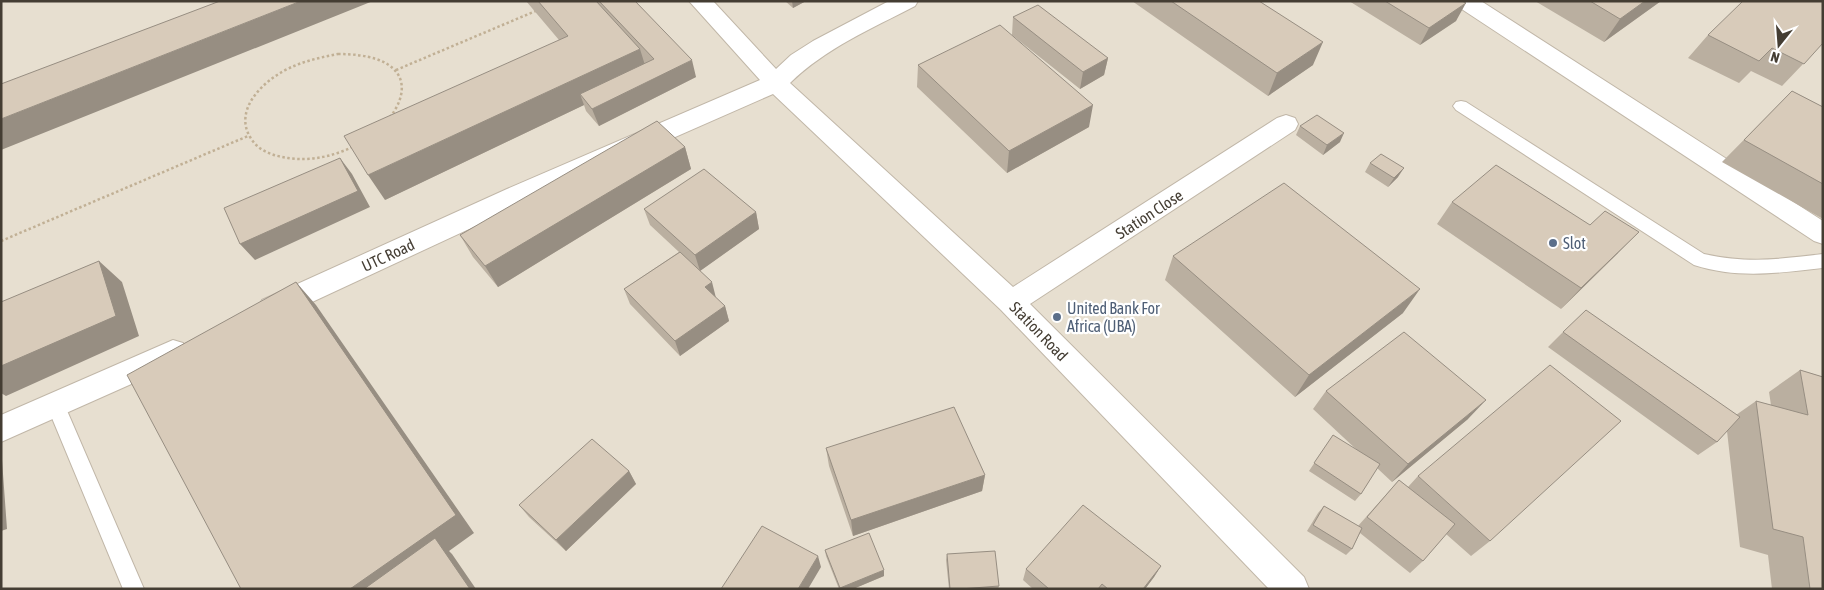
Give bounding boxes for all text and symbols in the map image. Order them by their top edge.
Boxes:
north arrow [1754,20,1804,70]
text: N [1769,49,1781,66]
street label: Station Close [1112,186,1186,242]
place label: Slot [1563,234,1586,252]
street label: UTC Road [359,235,417,275]
marker: Slot [1547,237,1559,249]
street label: Station Road [1006,298,1072,364]
place label: United Bank For Africa (UBA) [1067,299,1160,336]
marker: United Bank For Africa (UBA) [1051,311,1063,323]

